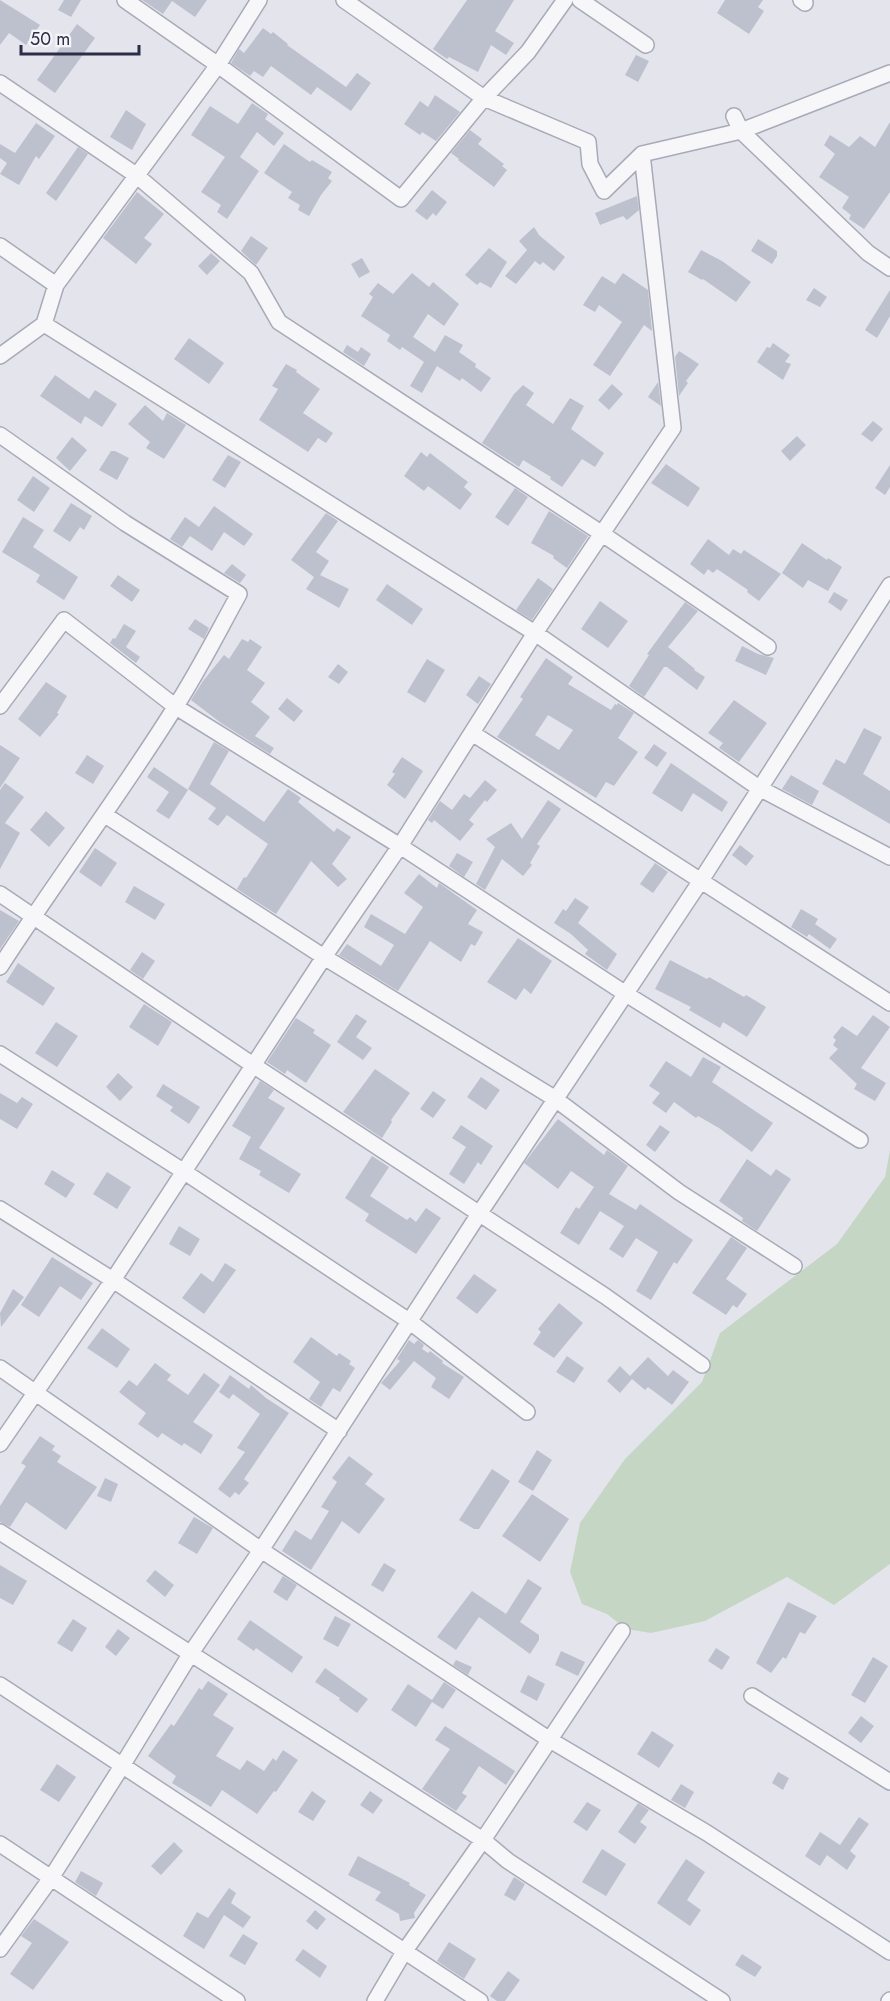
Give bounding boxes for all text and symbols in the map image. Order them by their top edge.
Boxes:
scale bar [21,18,140,56]
text: 50 m [30,26,70,52]

